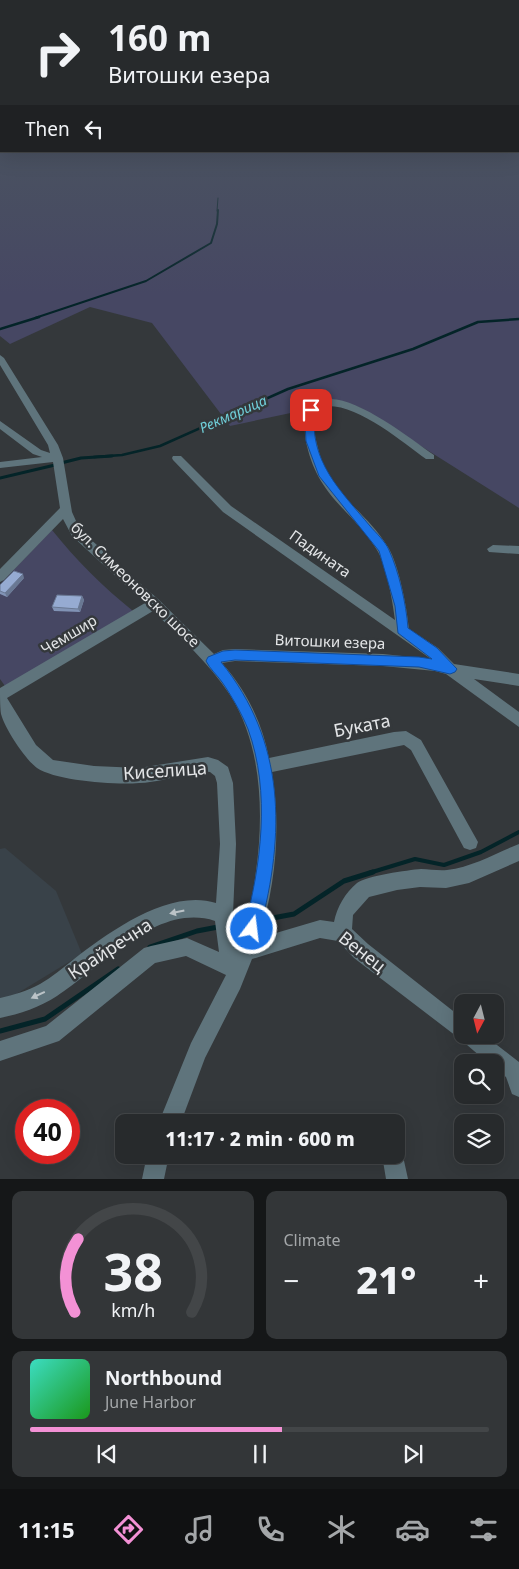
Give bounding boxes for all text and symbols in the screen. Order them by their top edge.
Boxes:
text: 160 m [108,14,211,61]
icon: right [25,20,90,85]
text: Витошки езера [108,59,270,89]
icon: left [80,115,108,143]
text: Then [25,116,70,142]
pin [290,389,332,431]
water label: Рекмарица [196,390,270,437]
icon: arrive [297,396,325,424]
street label: бул. Симеоновско шосе [67,517,205,651]
street label: Падината [286,525,355,582]
street label: Чемшир [37,610,100,659]
street label: Витошки езера [274,629,386,653]
street label: Буката [331,708,392,742]
street label: Киселица [122,755,208,785]
position arrow [225,902,277,954]
one-way arrow [169,908,184,916]
street label: Крайречна [63,912,156,984]
street label: Венец [334,925,391,977]
one-way arrow [31,991,45,999]
north arrow [454,994,504,1044]
map controls [454,994,504,1164]
button: search [454,1054,504,1104]
speed limit sign: 40 [15,1099,80,1164]
button: layers [454,1114,504,1164]
text: 11:17 · 2 min · 600 m [165,1126,355,1152]
text: Climate [284,1229,341,1251]
text: 38 [103,1235,163,1306]
text: 21° [356,1253,416,1305]
text: − [284,1261,300,1299]
text: + [473,1261,489,1299]
text: km/h [111,1298,155,1322]
text: Northbound [105,1365,222,1391]
text: June Harbor [105,1391,196,1413]
icon: previous [93,1440,121,1468]
icon: pause [246,1440,274,1468]
icon: next [399,1440,427,1468]
icon: directions [111,1512,146,1547]
icon: music [182,1512,217,1547]
icon: phone [253,1512,288,1547]
icon: climate [324,1512,359,1547]
icon: car [395,1512,430,1547]
icon: filters [466,1512,501,1547]
text: 11:15 [18,1514,75,1544]

